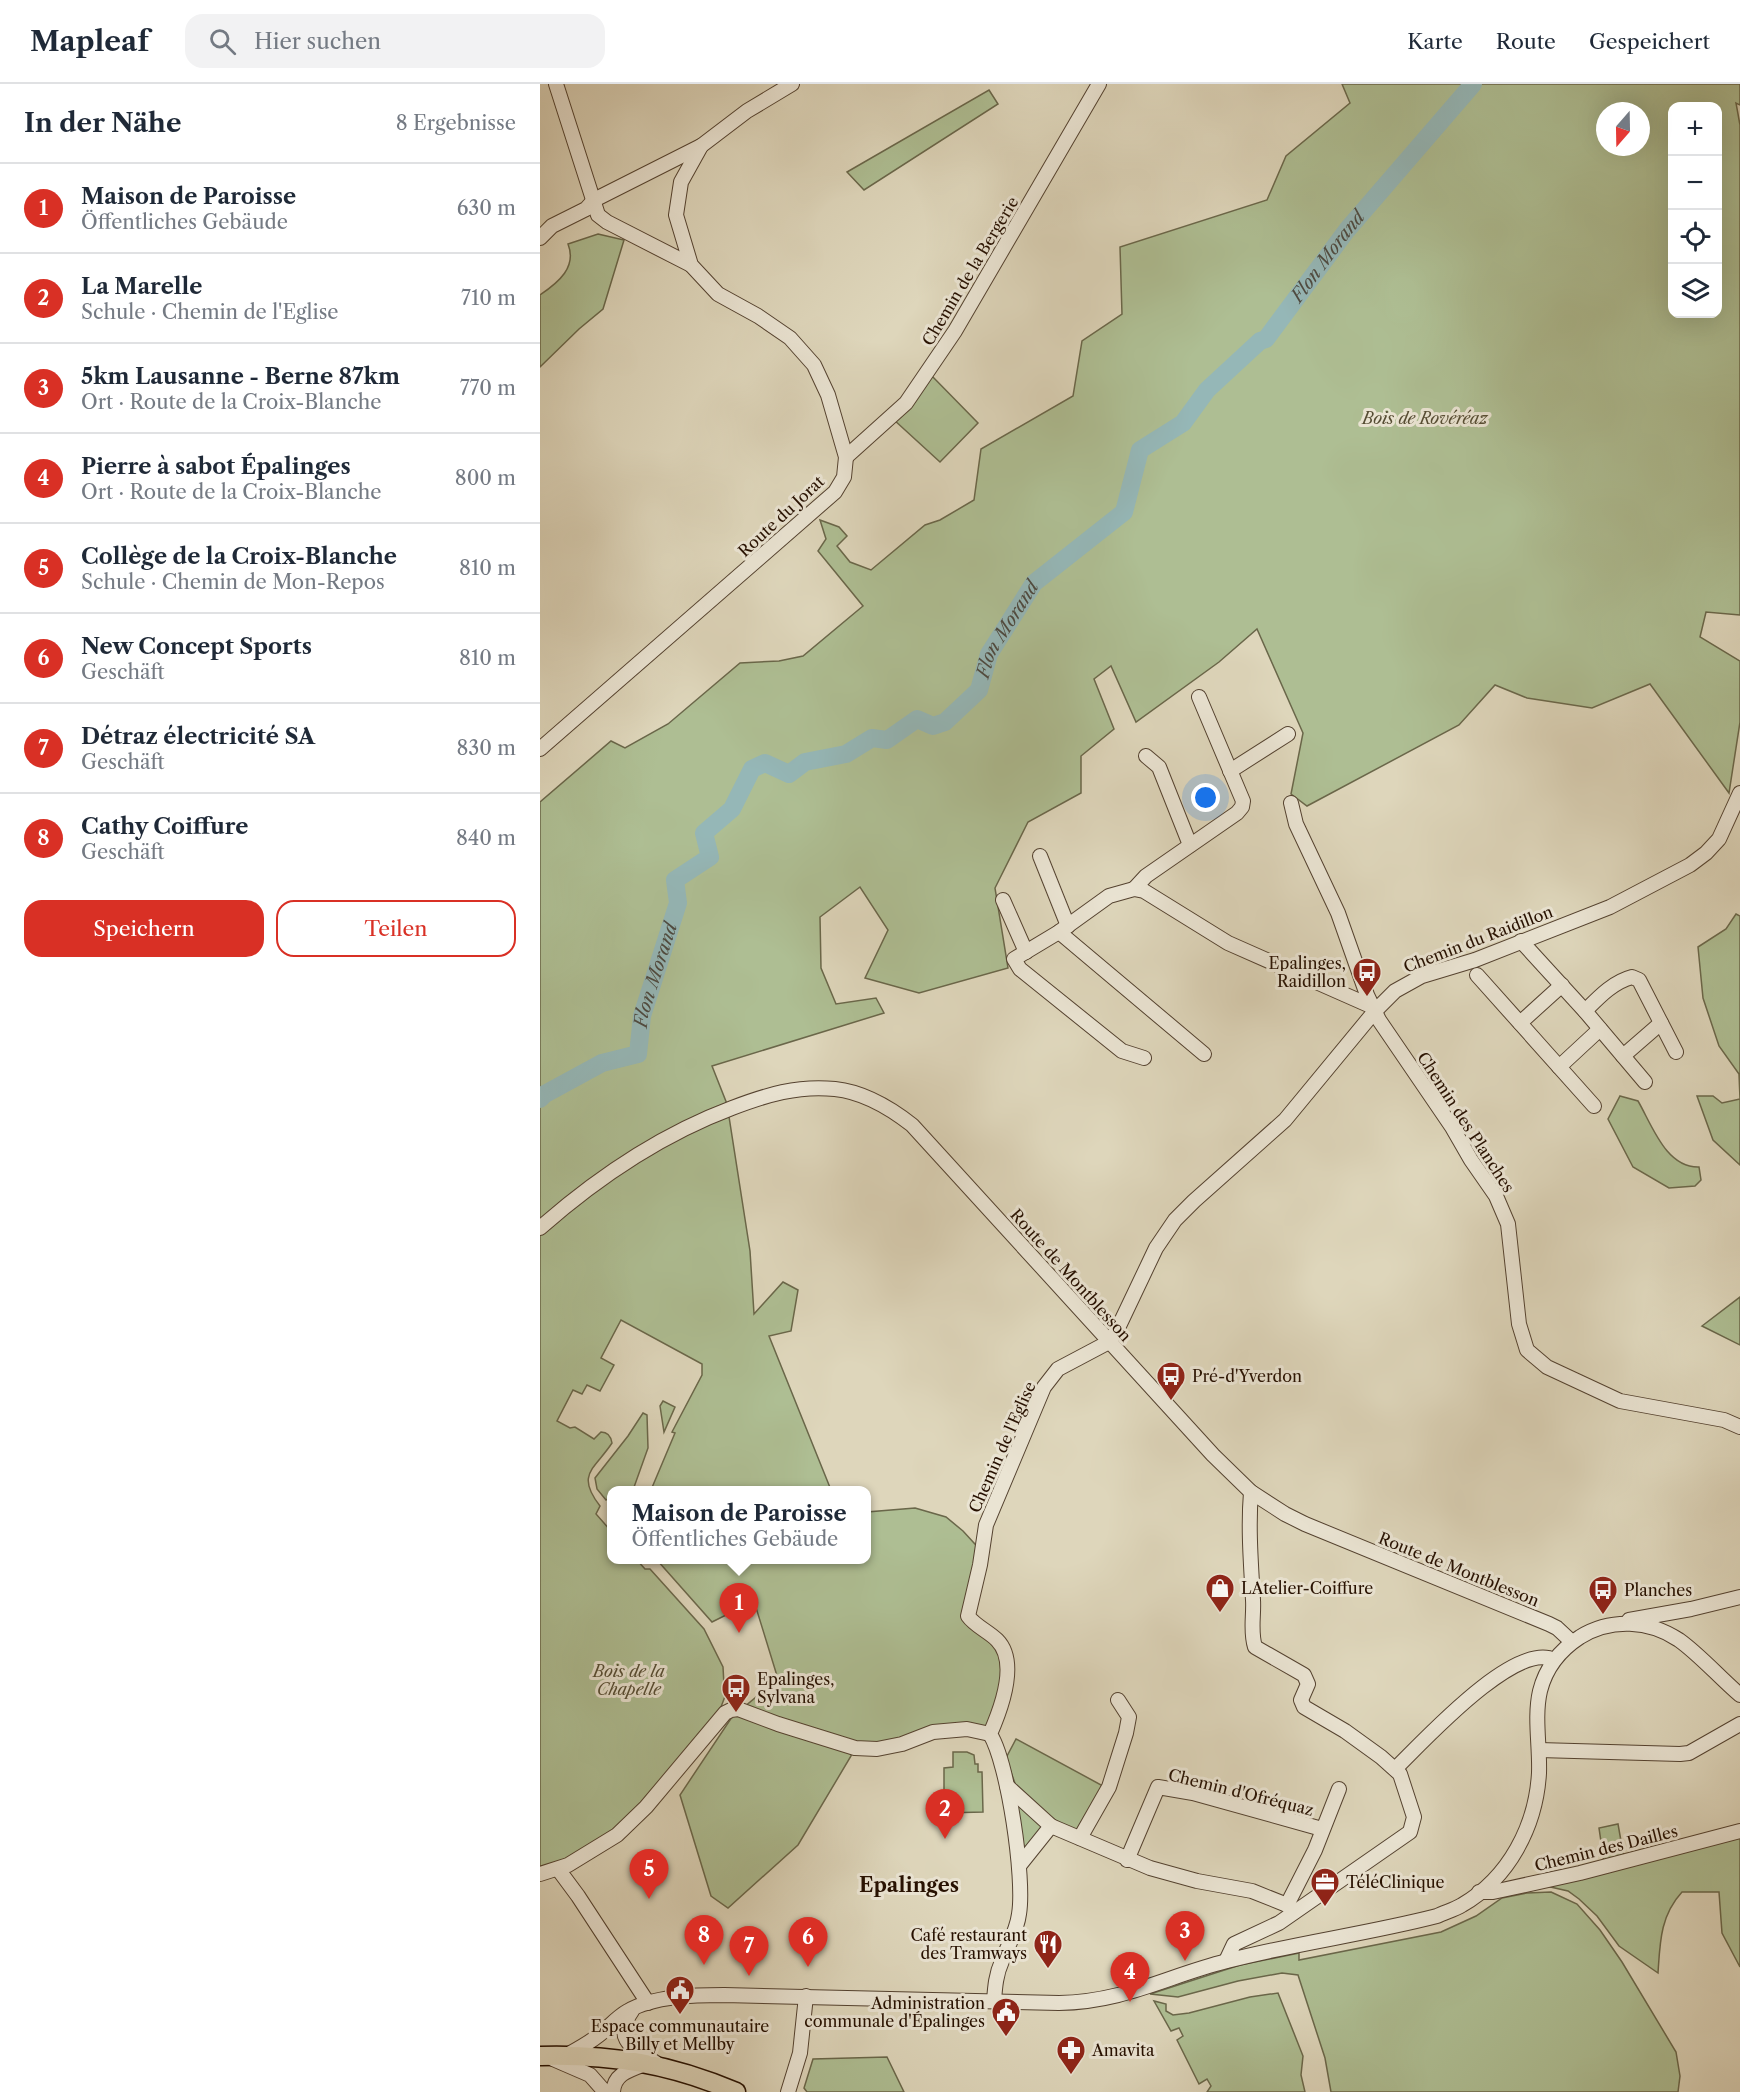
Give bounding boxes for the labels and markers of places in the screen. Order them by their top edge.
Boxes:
place label: Epalinges, Raidillon [1269,953,1346,991]
bus stop icon: Epalinges, Raidillon [1351,956,1383,998]
bus stop icon: Pré-d'Yverdon [1155,1360,1187,1402]
place label: Pré-d'Yverdon [1192,1366,1302,1386]
shop icon: LAtelier-Coiffure [1204,1572,1236,1614]
bus stop icon: Planches [1587,1574,1619,1616]
place label: LAtelier-Coiffure [1241,1578,1373,1598]
place label: Planches [1624,1580,1692,1600]
pin: 1 [720,1584,758,1633]
place label: Epalinges, Sylvana [757,1669,834,1707]
bus stop icon: Epalinges, Sylvana [720,1672,752,1714]
pin: 2 [926,1790,964,1839]
pin: 5 [630,1850,668,1899]
office icon: TéléClinique [1309,1866,1341,1908]
place label: TéléClinique [1346,1872,1444,1892]
pin: 3 [1166,1912,1204,1961]
pin: 8 [684,1916,724,1965]
pin: 6 [788,1918,828,1967]
place label: Café restaurant des Tramways [910,1925,1027,1963]
pin: 7 [730,1926,768,1976]
restaurant icon: Café restaurant des Tramways [1032,1928,1064,1970]
pin: 4 [1110,1952,1150,2002]
public building icon: Espace communautaire Billy et Mellby [664,1974,696,2016]
place label: Administration communale d'Épalinges [804,1993,985,2031]
public building icon: Administration communale d'Épalinges [990,1996,1022,2038]
place label: Espace communautaire Billy et Mellby [591,2016,769,2054]
pharmacy icon: Amavita [1055,2034,1087,2076]
place label: Amavita [1091,2040,1155,2060]

